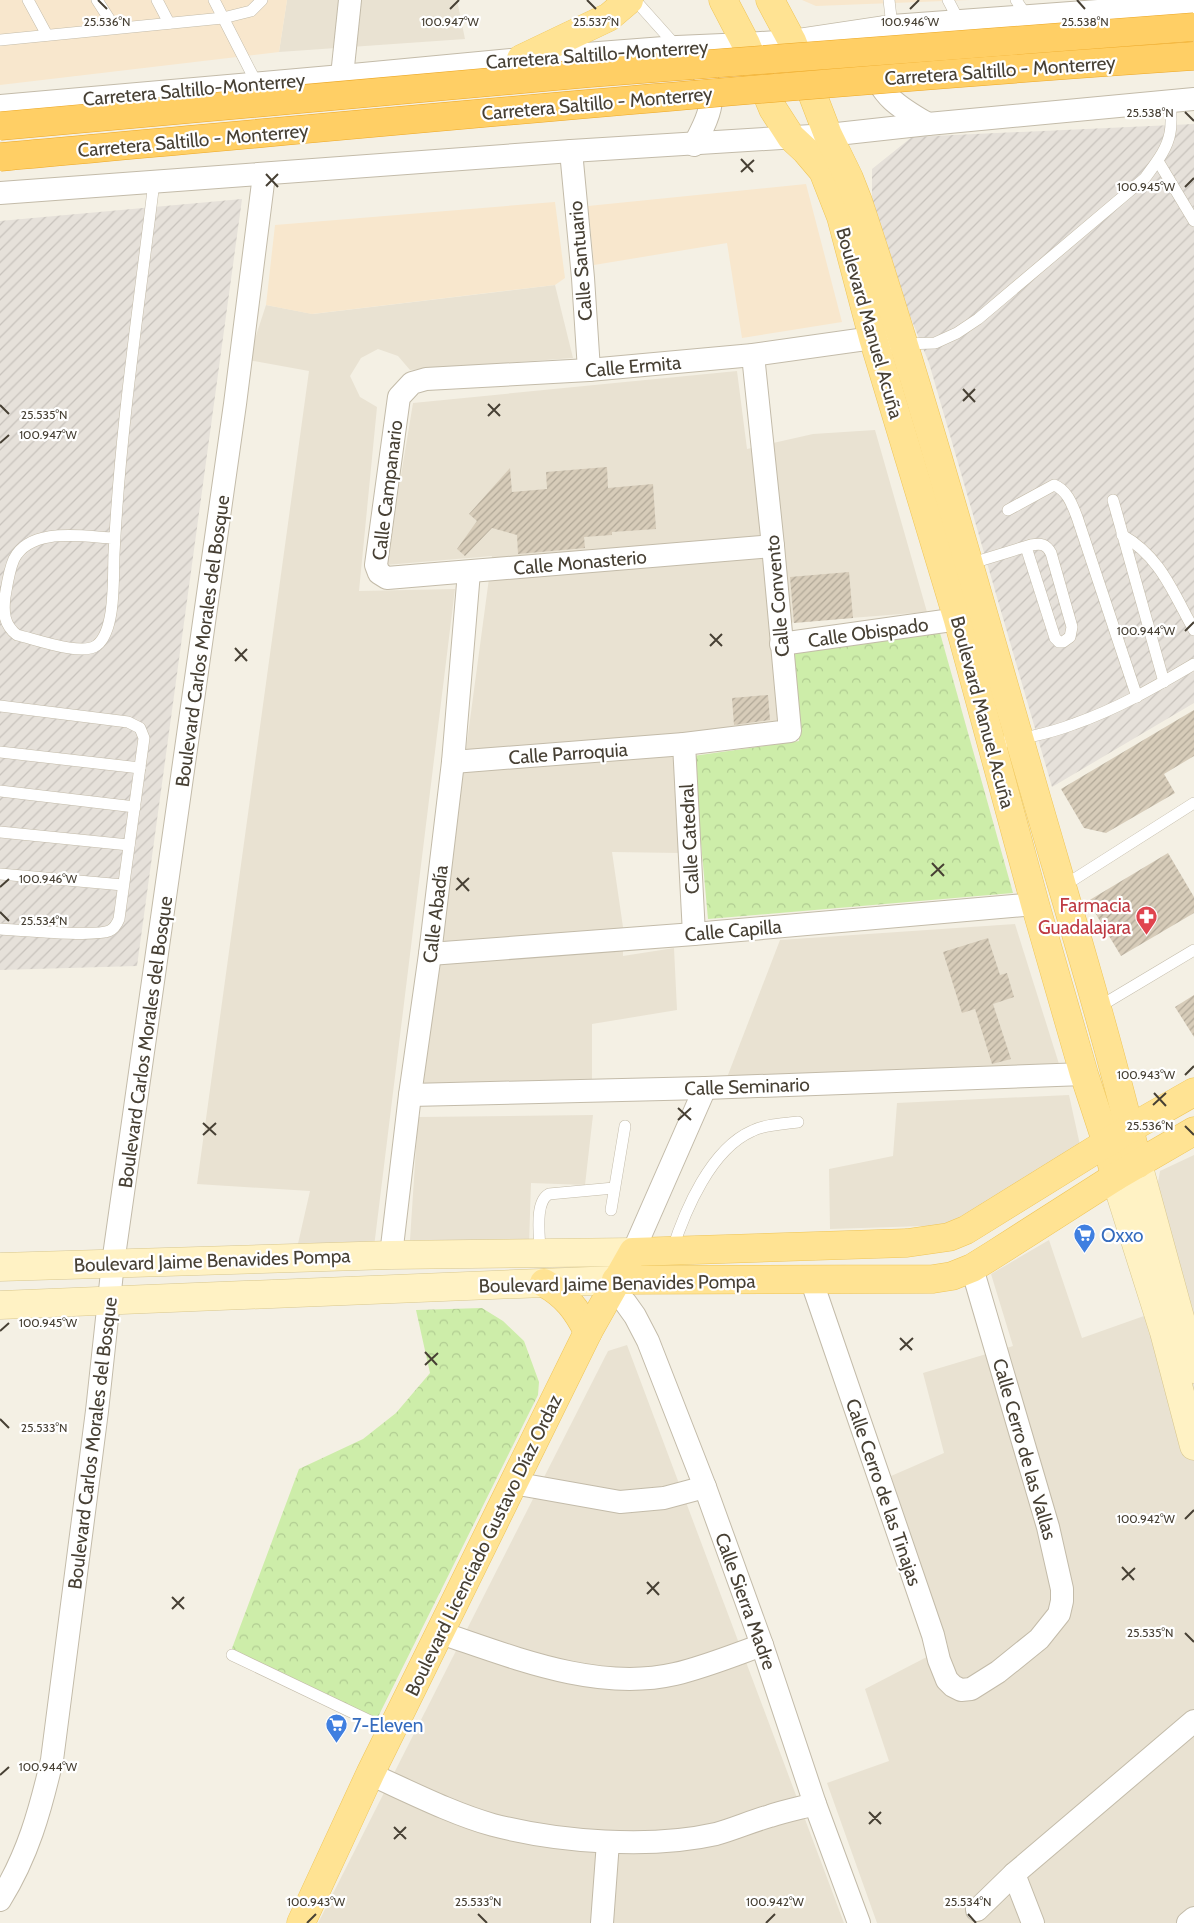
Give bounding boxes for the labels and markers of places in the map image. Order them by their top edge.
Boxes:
place label: Farmacia Guadalajara [1038,894,1131,939]
pharmacy icon: Farmacia Guadalajara [1135,904,1159,935]
supermarket icon: Oxxo [1073,1223,1097,1254]
place label: Oxxo [1101,1224,1144,1247]
supermarket icon: 7-Eleven [324,1713,348,1744]
place label: 7-Eleven [352,1714,423,1737]

